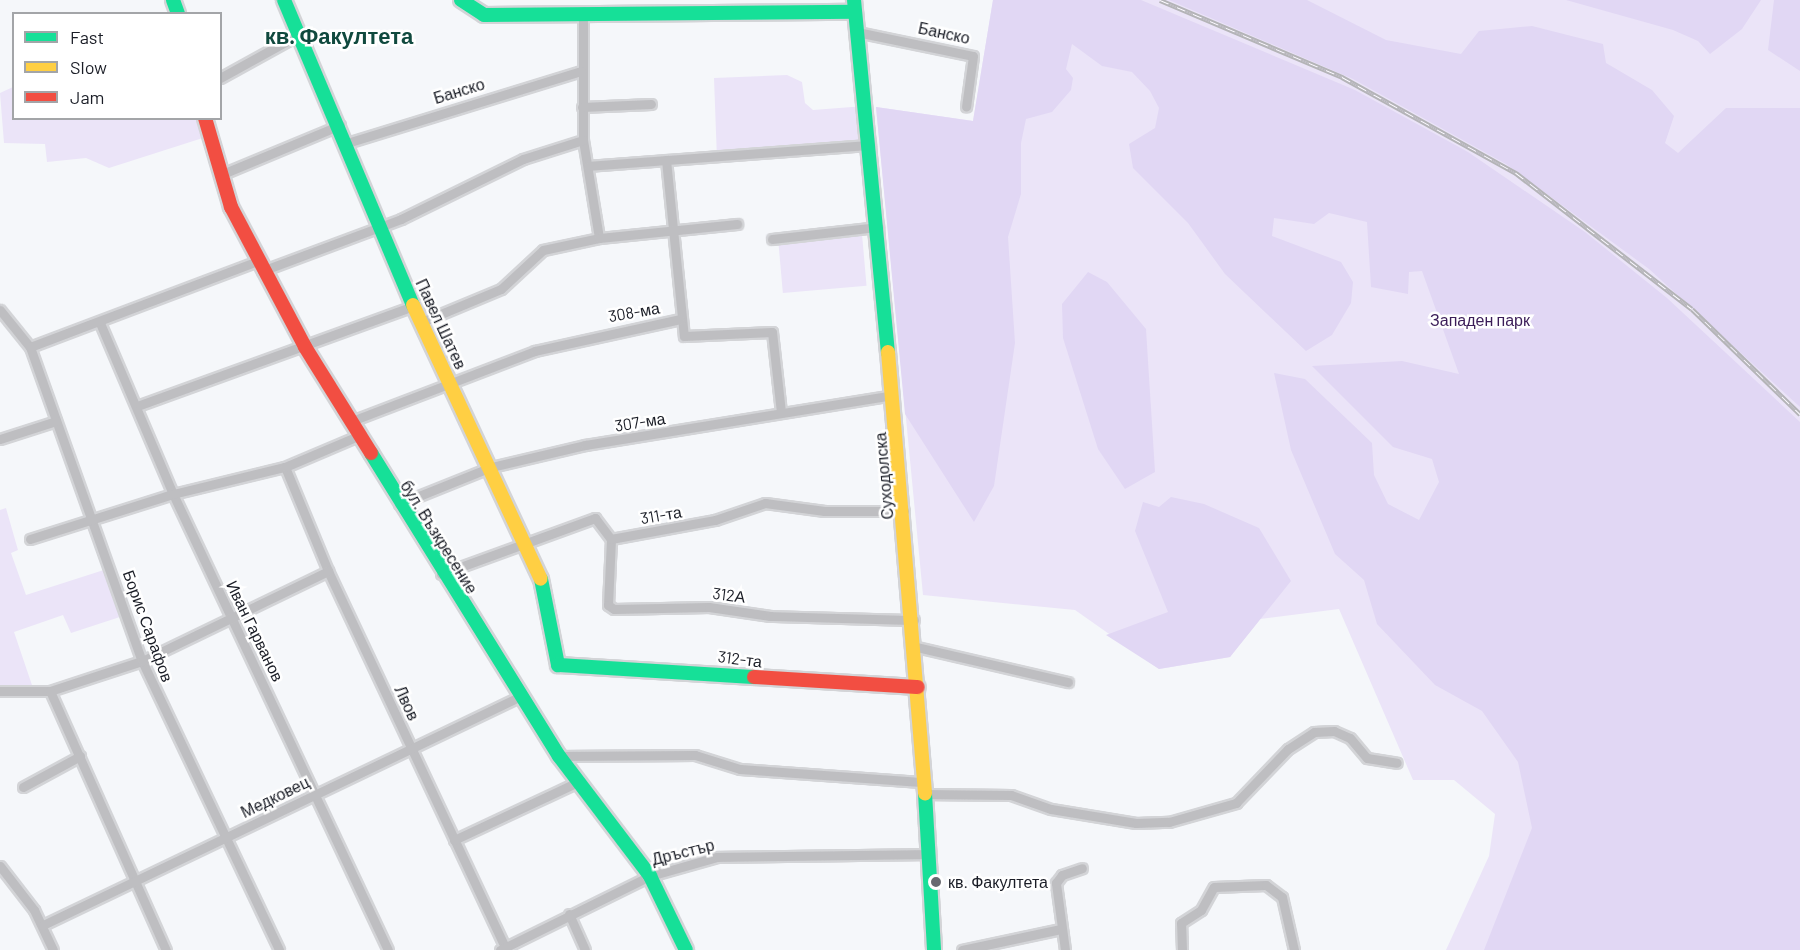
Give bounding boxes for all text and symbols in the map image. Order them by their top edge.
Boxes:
legend [12,12,222,120]
street label: Банско [916,18,972,48]
district label: кв. Факултета [265,23,413,49]
text: Fast [70,26,104,48]
text: Slow [70,56,107,78]
street label: Банско [431,74,487,108]
text: Jam [70,86,104,108]
street label: Павел Шатев [412,276,470,372]
street label: 308-ма [607,298,661,326]
park label: Западен парк [1430,310,1530,330]
street label: 307-ма [613,409,667,435]
street label: Суходолска [871,432,897,520]
street label: бул. Възкресение [396,477,482,597]
street label: 311-та [639,502,683,528]
street label: Борис Сарафов [119,568,177,684]
street label: Иван Гарванов [222,577,288,685]
street label: 312А [711,583,747,607]
street label: 312-та [717,647,763,671]
street label: Лвов [391,683,423,723]
street label: Медковец [238,772,312,822]
street label: Дръстър [650,835,716,869]
place label: кв. Факултета [948,872,1048,892]
marker: кв. Факултета [929,875,943,889]

